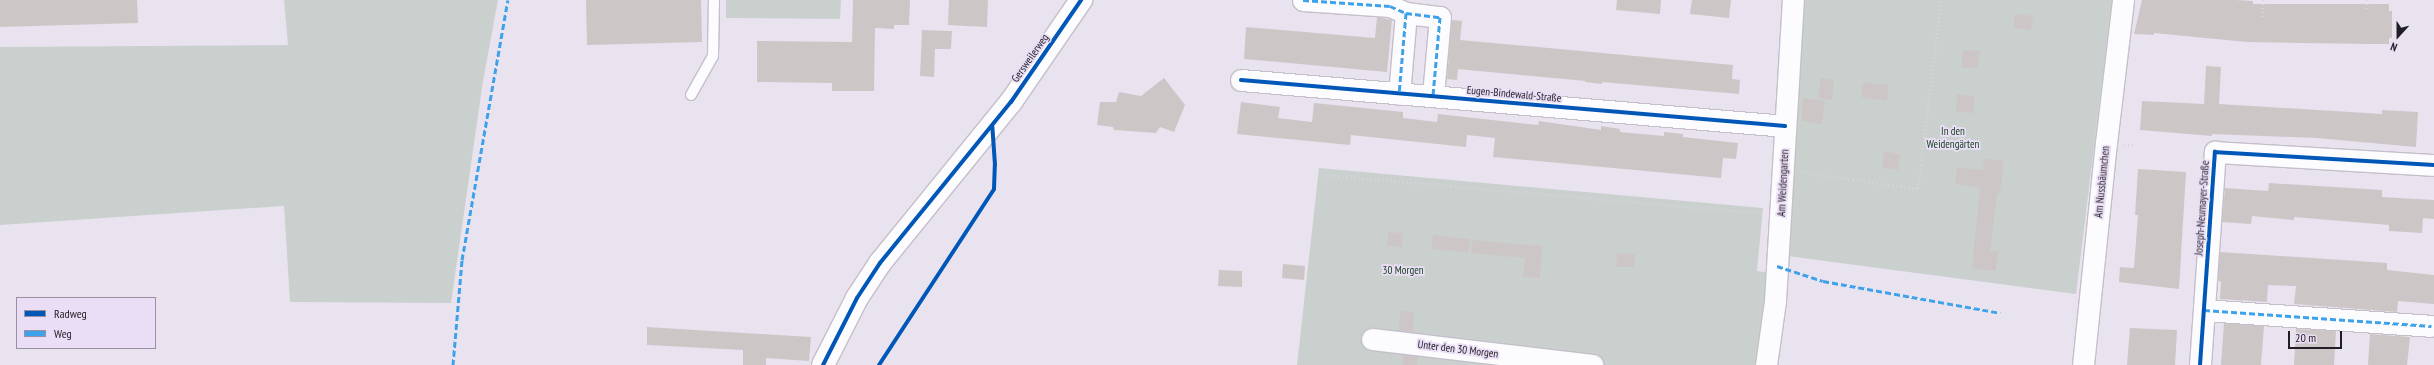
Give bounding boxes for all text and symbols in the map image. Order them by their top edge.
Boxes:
north arrow [2378,16,2418,56]
street label: Gersweilerweg [1009,31,1051,85]
text: N [2388,40,2399,55]
street label: Eugen-Bindewald-Straße [1466,83,1562,105]
park label: In den Weidengärten [1927,125,1979,151]
street label: Am Nussbäumchen [2092,145,2112,219]
street label: Am Weidengarten [1775,149,1791,217]
street label: Joseph-Neumayer-Straße [2192,160,2212,256]
park label: 30 Morgen [1382,263,1424,277]
legend [16,297,156,349]
text: Radweg [54,306,87,321]
scale bar [2290,323,2344,349]
text: Weg [54,326,72,341]
text: 20 m [2295,330,2316,345]
street label: Unter den 30 Morgen [1417,338,1499,360]

